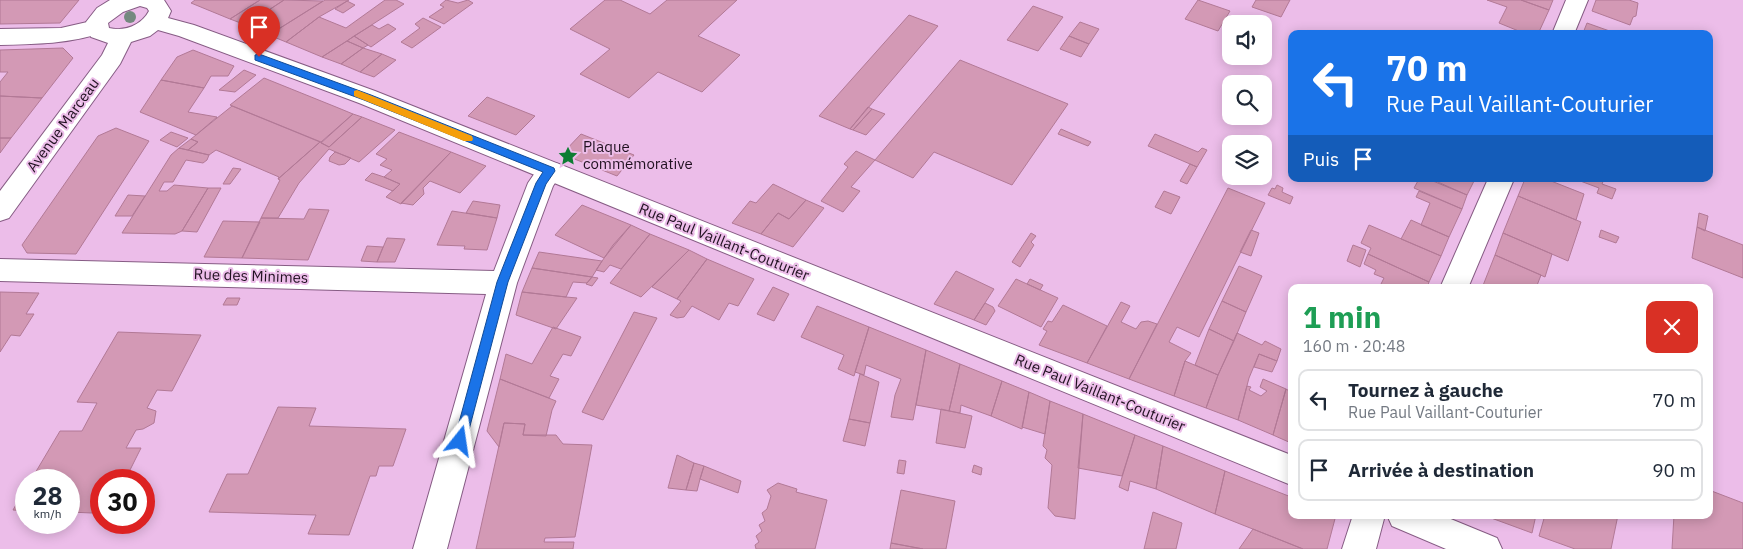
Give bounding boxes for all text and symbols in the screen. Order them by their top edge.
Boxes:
pin [238,6,280,57]
icon: arrive [245,13,273,41]
map controls [1222,15,1272,185]
button: sound [1222,15,1272,65]
text: 70 m [1386,45,1468,91]
icon: left [1303,50,1368,115]
street label: Avenue Marceau [22,74,103,175]
button: search [1222,75,1272,125]
text: Rue Paul Vaillant-Couturier [1386,89,1653,118]
button: layers [1222,135,1272,185]
place label: Plaque commémorative [583,137,693,173]
place icon: Plaque commémorative [557,145,579,167]
icon: arrive [1349,145,1377,173]
text: Puis [1303,147,1339,171]
street label: Rue Paul Vaillant-Couturier [636,199,813,285]
street label: Rue des Minimes [193,264,309,287]
text: 1 min [1303,297,1381,336]
button: close [1646,301,1698,353]
text: 160 m · 20:48 [1303,336,1405,356]
street label: Rue Paul Vaillant-Couturier [1012,350,1189,436]
text: Tournez à gauche [1348,378,1504,402]
icon: left [1305,386,1333,414]
text: 70 m [1652,388,1696,412]
text: Rue Paul Vaillant-Couturier [1348,402,1542,422]
position arrow [433,414,485,466]
icon: arrive [1305,456,1333,484]
text: Arrivée à destination [1348,458,1534,482]
text: 90 m [1652,458,1696,482]
speed limit sign: 30 [90,469,155,534]
text: 28 [32,479,63,512]
text: km/h [33,506,62,521]

